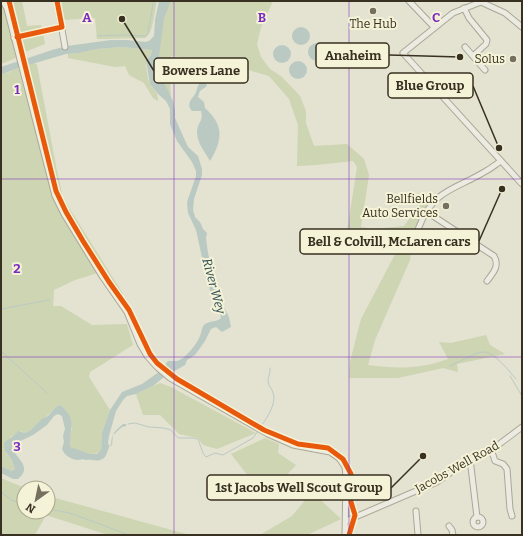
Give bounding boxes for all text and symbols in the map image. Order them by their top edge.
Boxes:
marker: The Hub [368,6,378,16]
text: A [82,10,92,25]
text: B [258,10,266,25]
text: C [432,10,440,25]
place label: The Hub [349,17,397,31]
callout: Anaheim [316,43,389,68]
text: Anaheim [325,48,382,63]
place label: Solus [474,52,505,66]
marker: Solus [508,54,518,64]
callout: Bowers Lane [154,58,248,83]
text: Bowers Lane [162,63,240,78]
callout: Blue Group [388,73,473,98]
text: Blue Group [396,78,465,93]
text: 1 [14,82,20,97]
place label: Bellfields Auto Services [362,192,438,220]
marker: Bellfields Auto Services [441,201,451,211]
callout: Bell & Colvill, McLaren cars [300,229,479,254]
text: Bell & Colvill, McLaren cars [307,234,471,249]
water label: River Wey [199,256,229,317]
text: 2 [13,261,21,276]
street label: Jacobs Well Road [412,438,501,496]
text: 3 [13,439,21,454]
callout: 1st Jacobs Well Scout Group [207,475,391,500]
north arrow [16,480,56,520]
text: 1st Jacobs Well Scout Group [215,480,383,495]
text: N [23,500,38,516]

